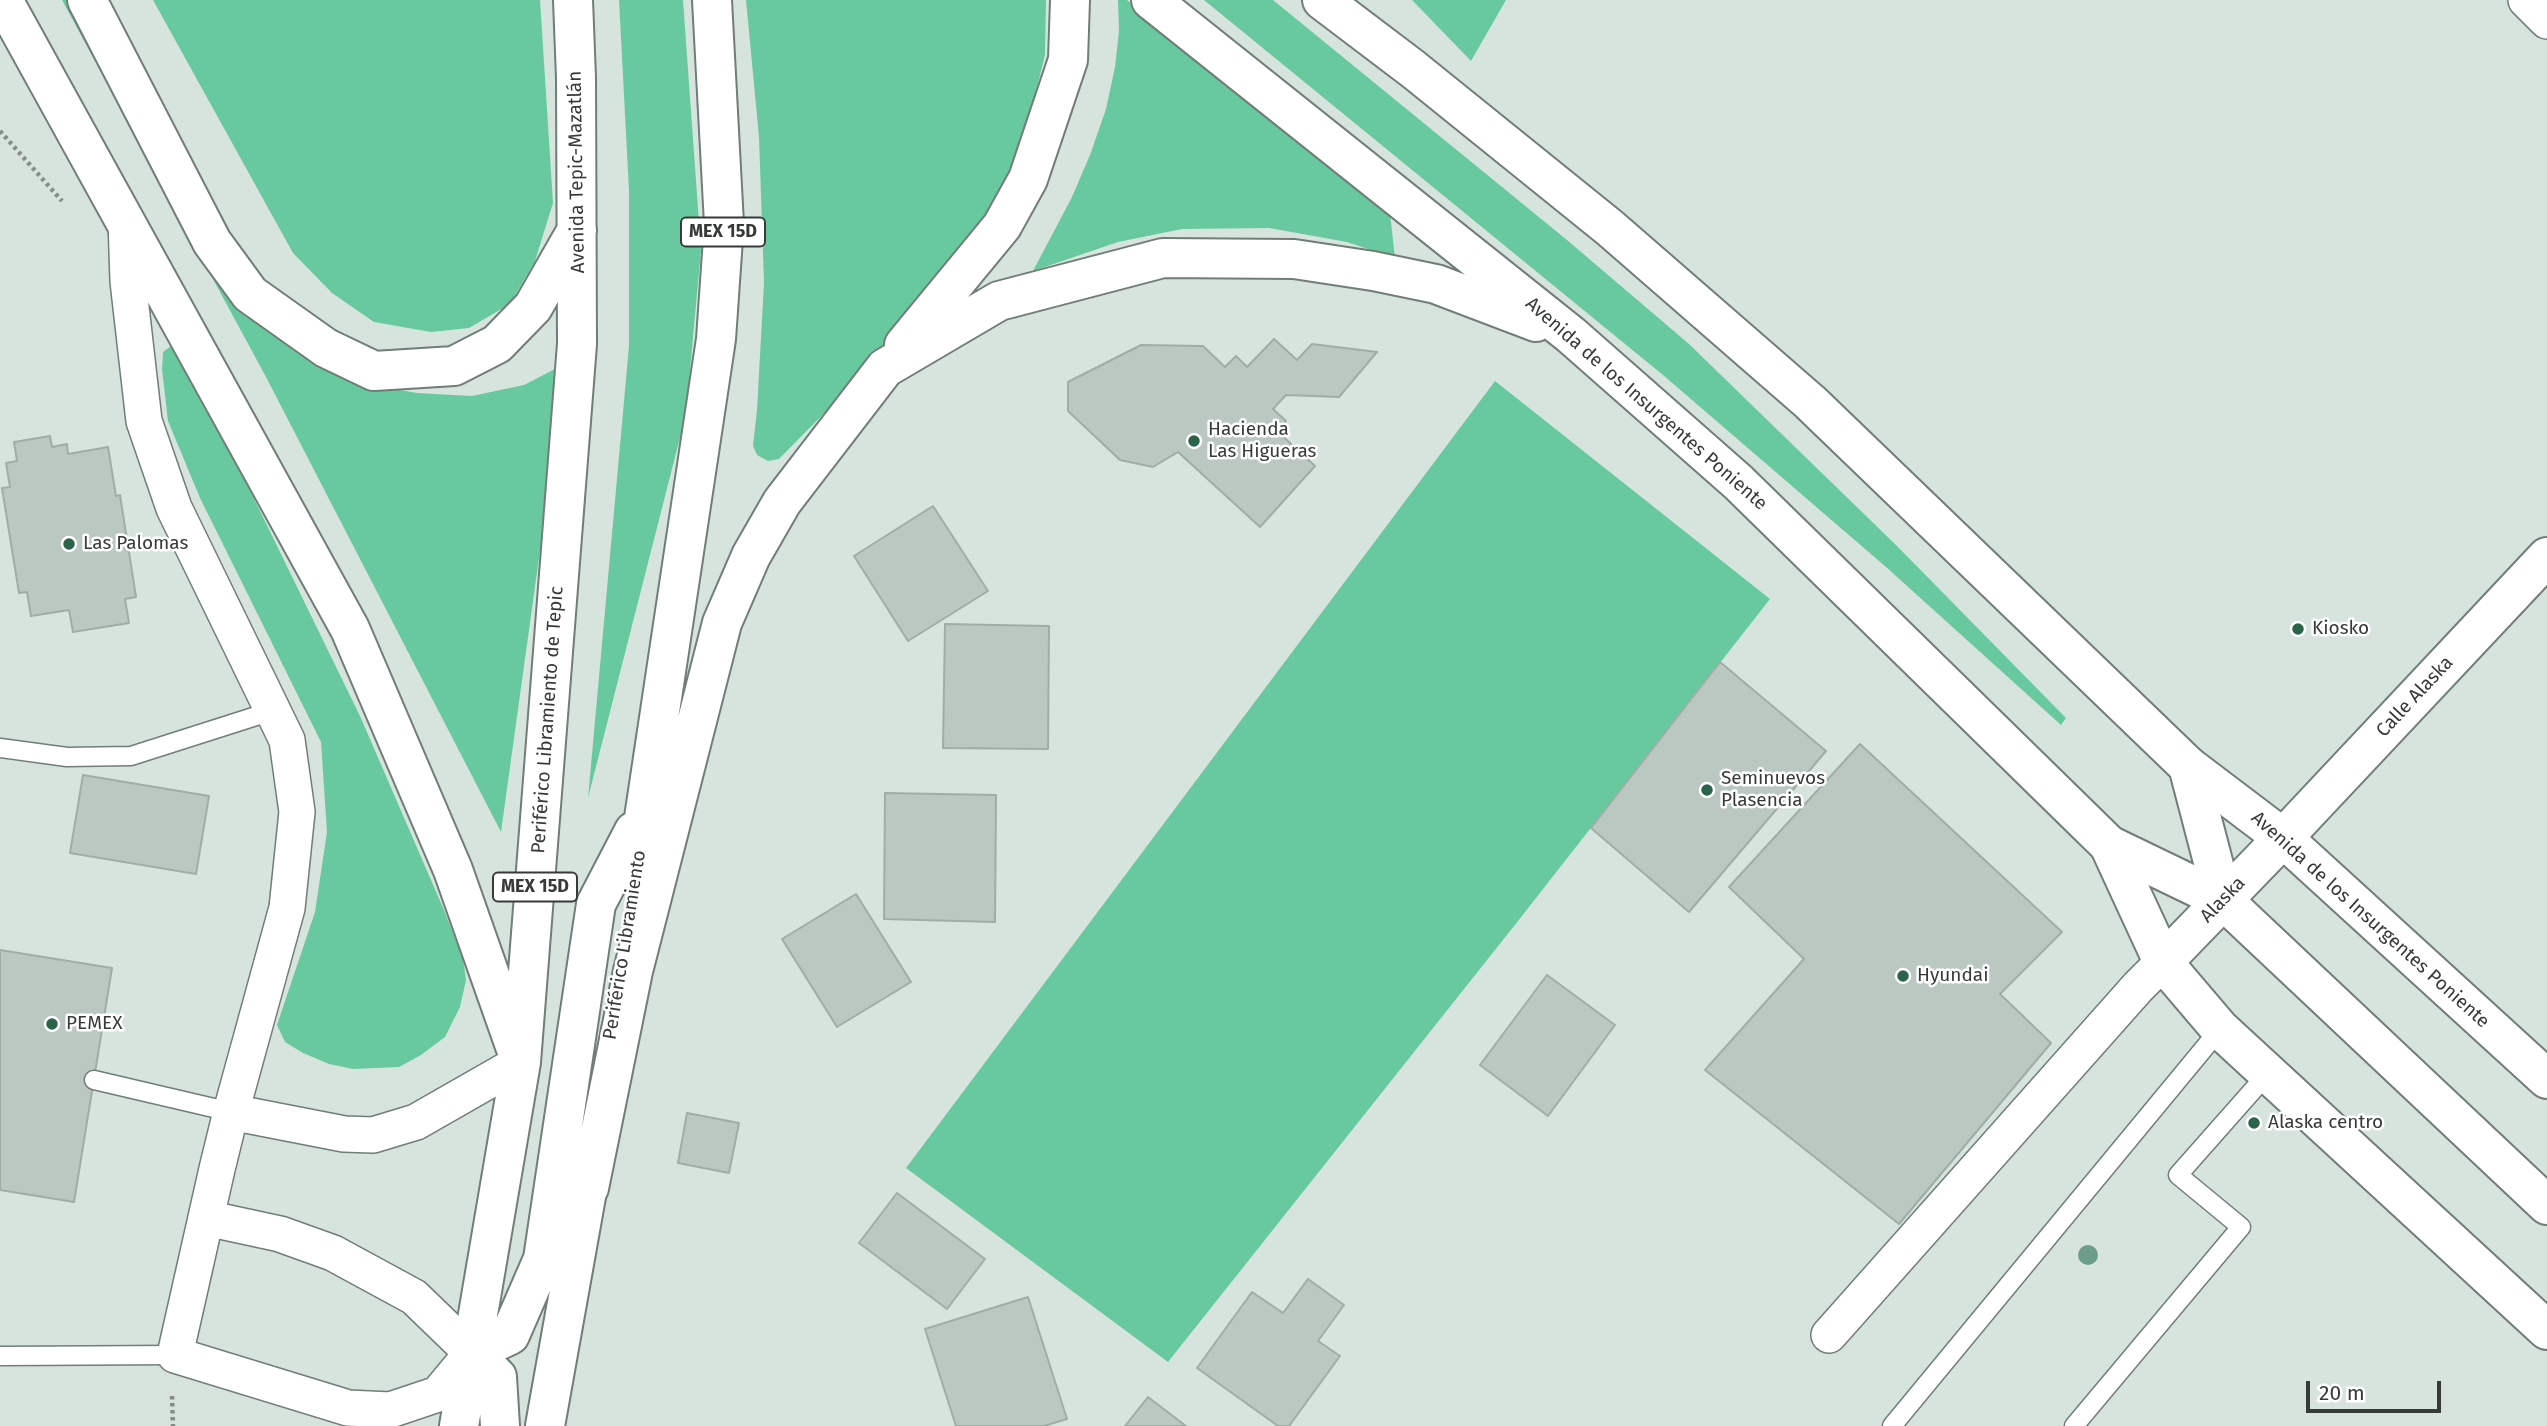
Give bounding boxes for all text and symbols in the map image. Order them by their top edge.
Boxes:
street label: Avenida Tepic-Mazatlán [564,71,590,273]
road number: MEX 15D [681,218,765,246]
street label: Avenida de los Insurgentes Poniente [1520,293,1772,515]
place label: Hacienda Las Higueras [1208,419,1316,463]
marker: Hacienda Las Higueras [1186,433,1202,449]
place label: Las Palomas [83,533,188,555]
marker: Las Palomas [61,536,77,552]
street label: Periférico Libramiento de Tepic [527,585,569,855]
place label: Kiosko [2312,618,2369,640]
marker: Kiosko [2290,621,2306,637]
street label: Calle Alaska [2372,652,2458,742]
place label: Seminuevos Plasencia [1721,768,1825,812]
marker: Seminuevos Plasencia [1699,782,1715,798]
street label: Avenida de los Insurgentes Poniente [2246,807,2494,1033]
street label: Periférico Libramiento [599,849,651,1041]
road number: MEX 15D [493,872,577,902]
street label: Alaska [2196,872,2250,928]
place label: Hyundai [1917,965,1989,987]
marker: Hyundai [1895,968,1911,984]
place label: PEMEX [66,1013,122,1035]
marker: PEMEX [44,1016,60,1032]
place label: Alaska centro [2268,1112,2383,1134]
marker: Alaska centro [2246,1115,2262,1131]
scale bar [2309,1366,2444,1410]
text: 20 m [2319,1380,2365,1406]

